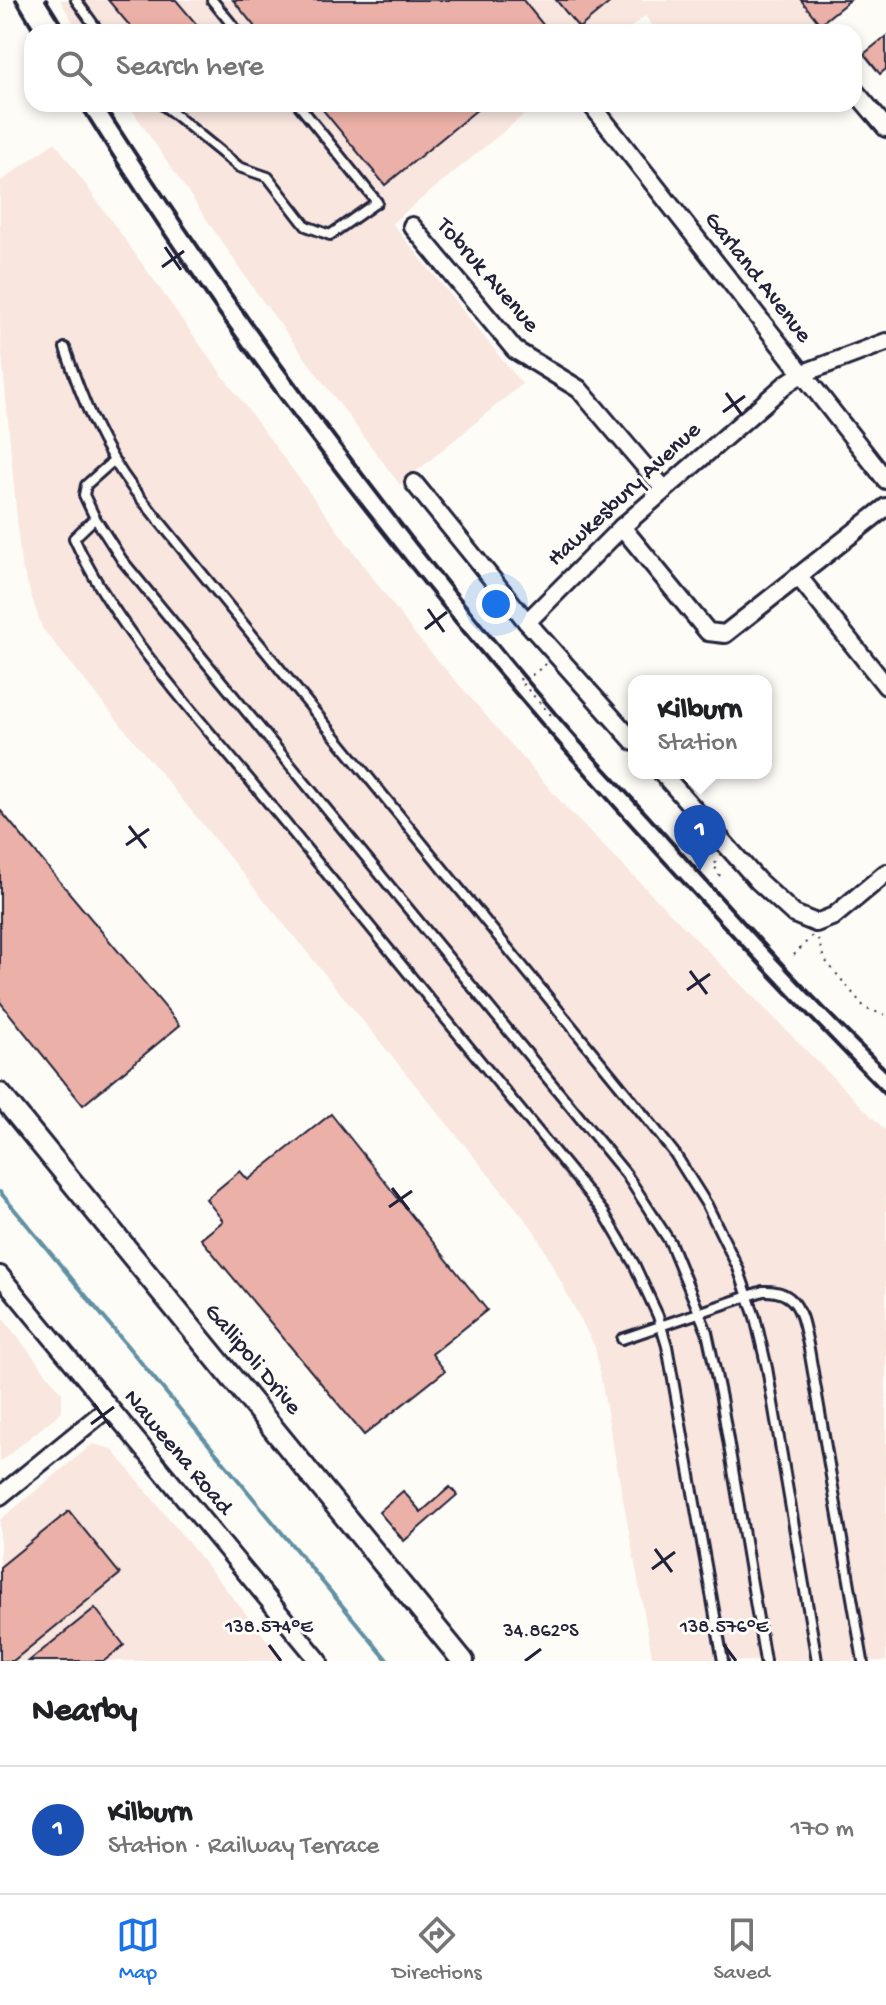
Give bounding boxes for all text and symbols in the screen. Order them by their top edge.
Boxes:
search box [24,24,862,112]
icon: search [52,46,96,90]
text: Search here [116,51,264,86]
street label: Garland Avenue [697,206,818,350]
street label: Tobruk Avenue [428,211,545,340]
street label: Hawkesbury Avenue [542,416,708,574]
your location [476,584,516,624]
popup [628,675,772,779]
text: Kilburn [658,694,742,729]
text: Station [658,729,737,760]
pin: 1 [674,805,726,871]
street label: Gallipoli Drive [197,1298,308,1422]
street label: Naweena Road [116,1384,239,1523]
text: 138.574°E [224,1617,314,1640]
text: 138.576°E [679,1617,770,1640]
text: 34.862°S [502,1621,579,1644]
text: Nearby [32,1693,137,1733]
text: Kilburn [108,1797,192,1832]
text: 1 [53,1815,63,1846]
text: 170 m [791,1815,854,1846]
text: Station · Railway Terrace [108,1832,379,1863]
tab: Map [116,1913,160,1987]
tab: Directions [392,1913,482,1987]
tab: Saved [714,1913,770,1987]

